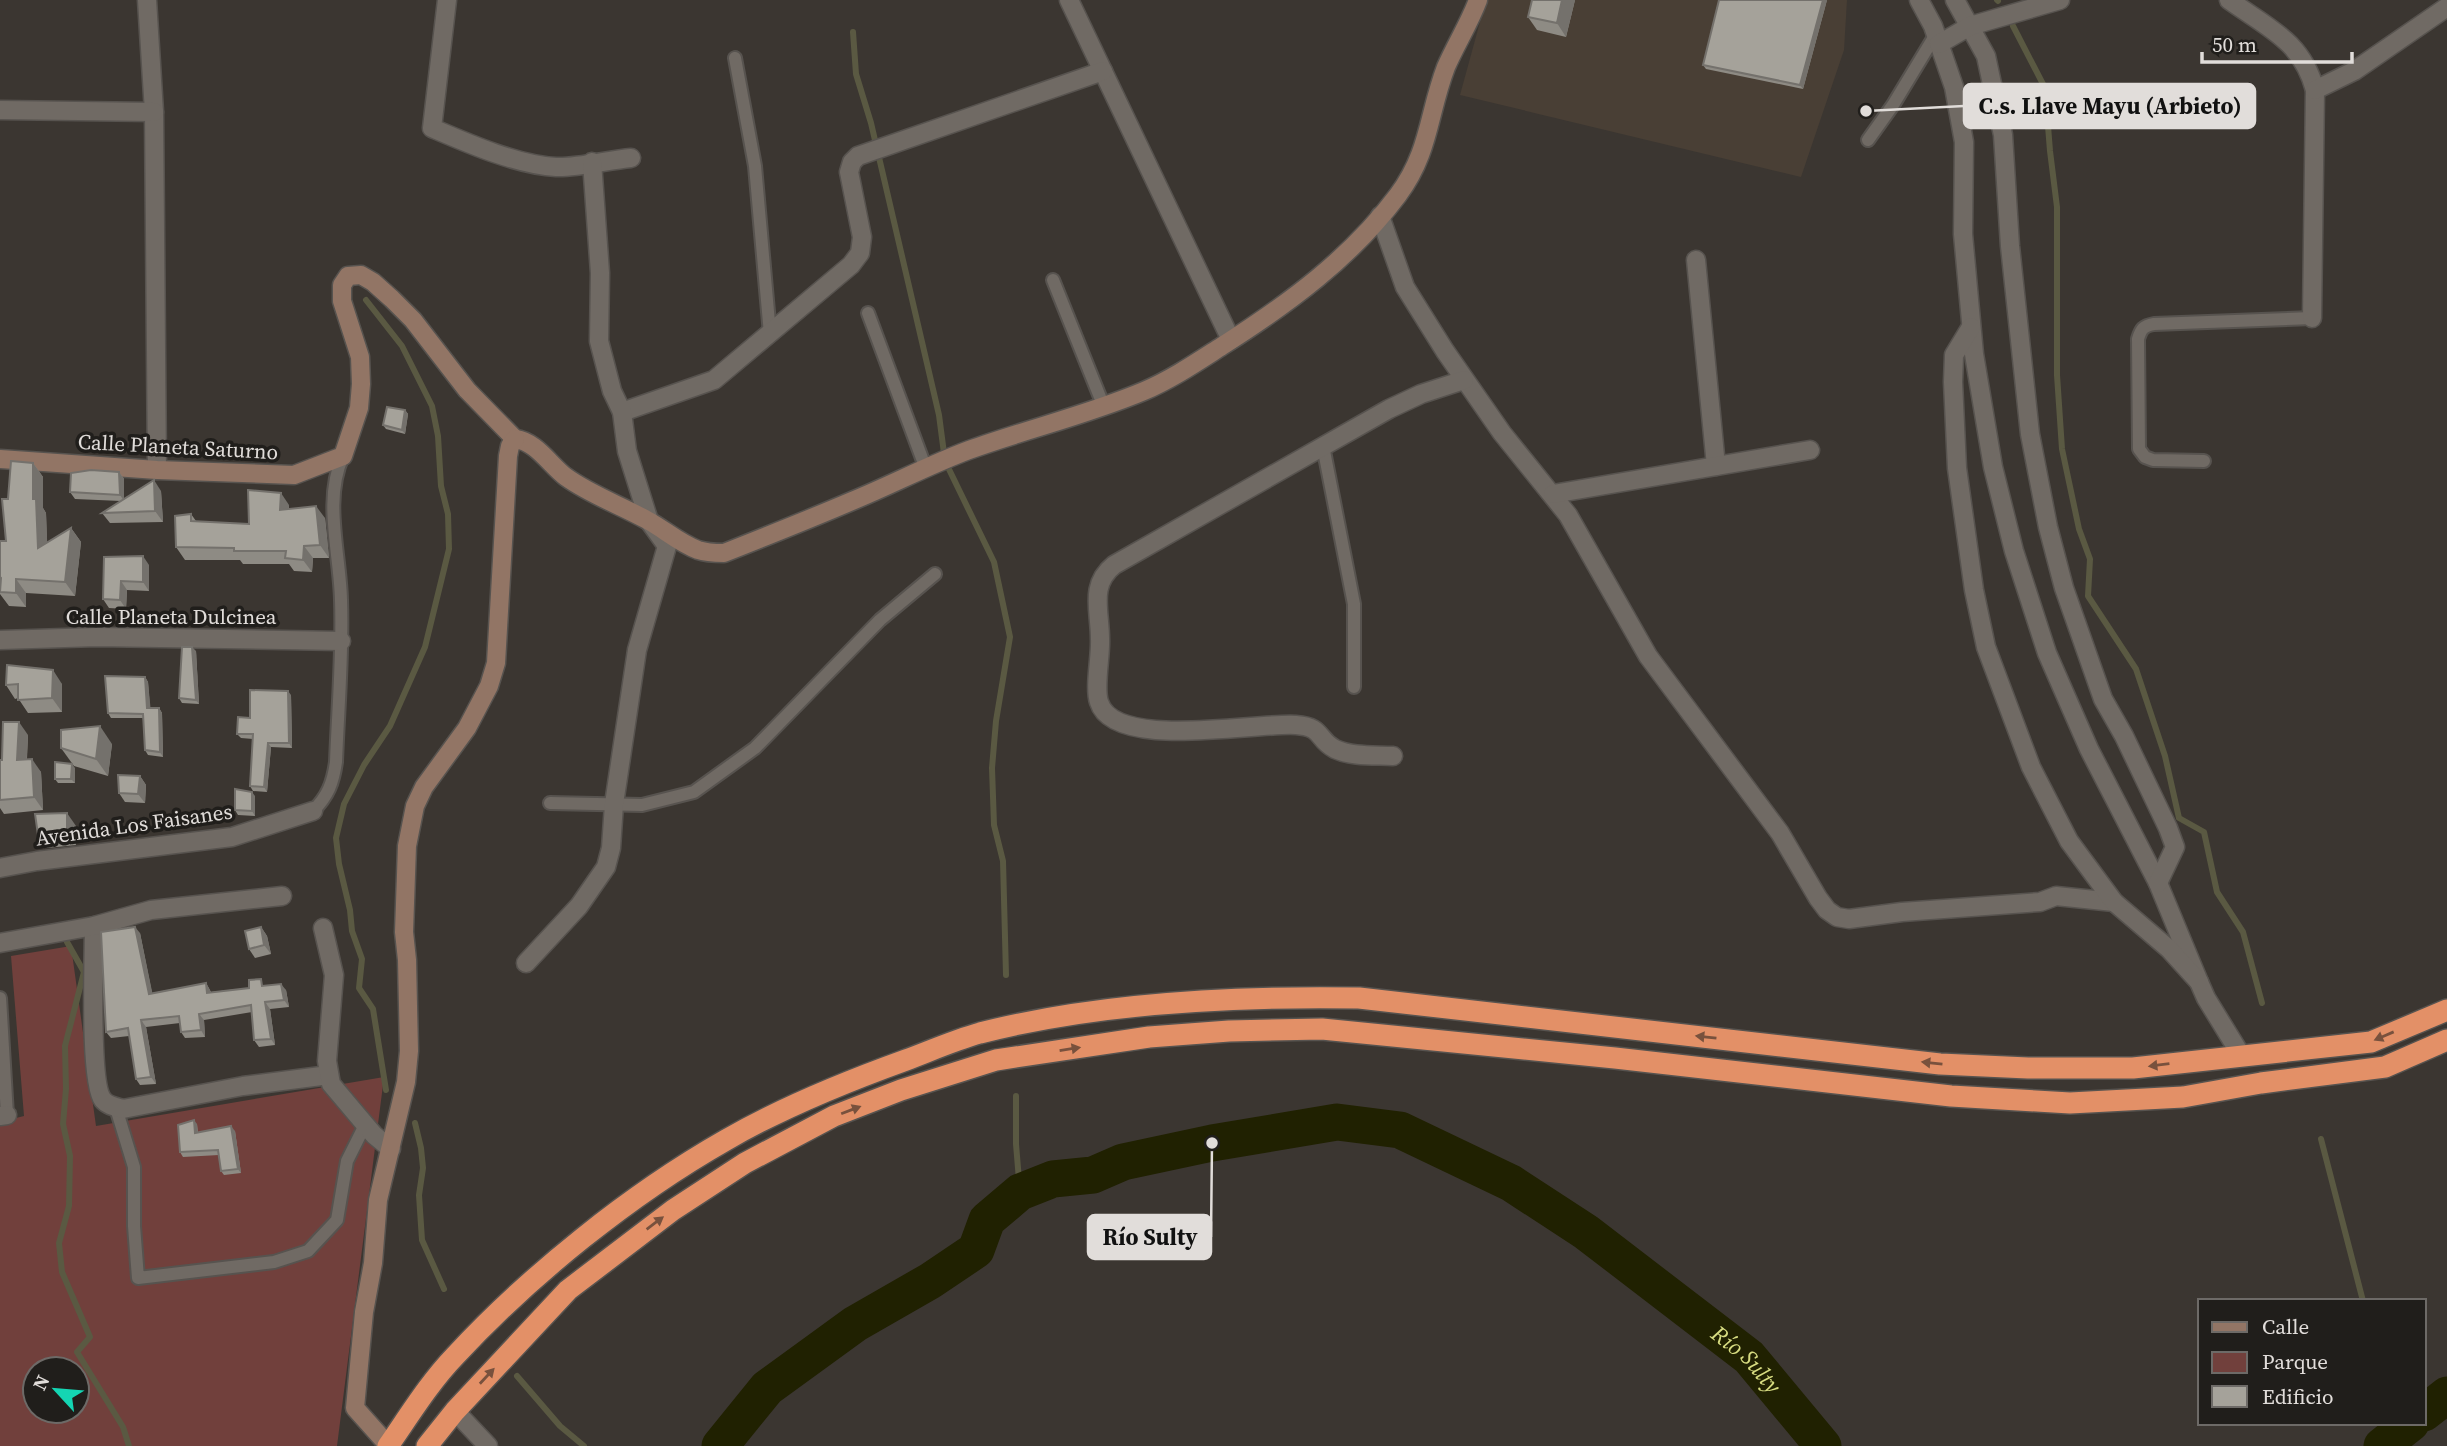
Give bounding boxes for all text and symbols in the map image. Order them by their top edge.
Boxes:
scale bar [2202,21,2352,65]
text: 50 m [2212,30,2257,59]
callout: C.s. Llave Mayu (Arbieto) [1964,84,2255,128]
text: C.s. Llave Mayu (Arbieto) [1978,90,2242,122]
street label: Calle Planeta Saturno [77,427,279,466]
street label: Calle Planeta Dulcinea [66,602,277,631]
street label: Avenida Los Faisanes [34,796,234,853]
one-way arrow [2374,1031,2395,1042]
one-way arrow [1695,1032,1717,1043]
one-way arrow [1059,1043,1081,1054]
one-way arrow [1921,1057,1943,1068]
one-way arrow [2148,1059,2170,1070]
one-way arrow [841,1104,862,1115]
callout: Río Sulty [1088,1215,1211,1259]
one-way arrow [646,1217,664,1231]
text: Río Sulty [1102,1221,1198,1253]
legend [2198,1299,2426,1425]
text: Calle [2262,1312,2309,1341]
water label: Río Sulty [1704,1317,1789,1401]
text: Parque [2262,1347,2328,1376]
north arrow [21,1355,91,1425]
one-way arrow [479,1368,495,1385]
text: N [26,1370,56,1394]
text: Edificio [2262,1382,2334,1411]

